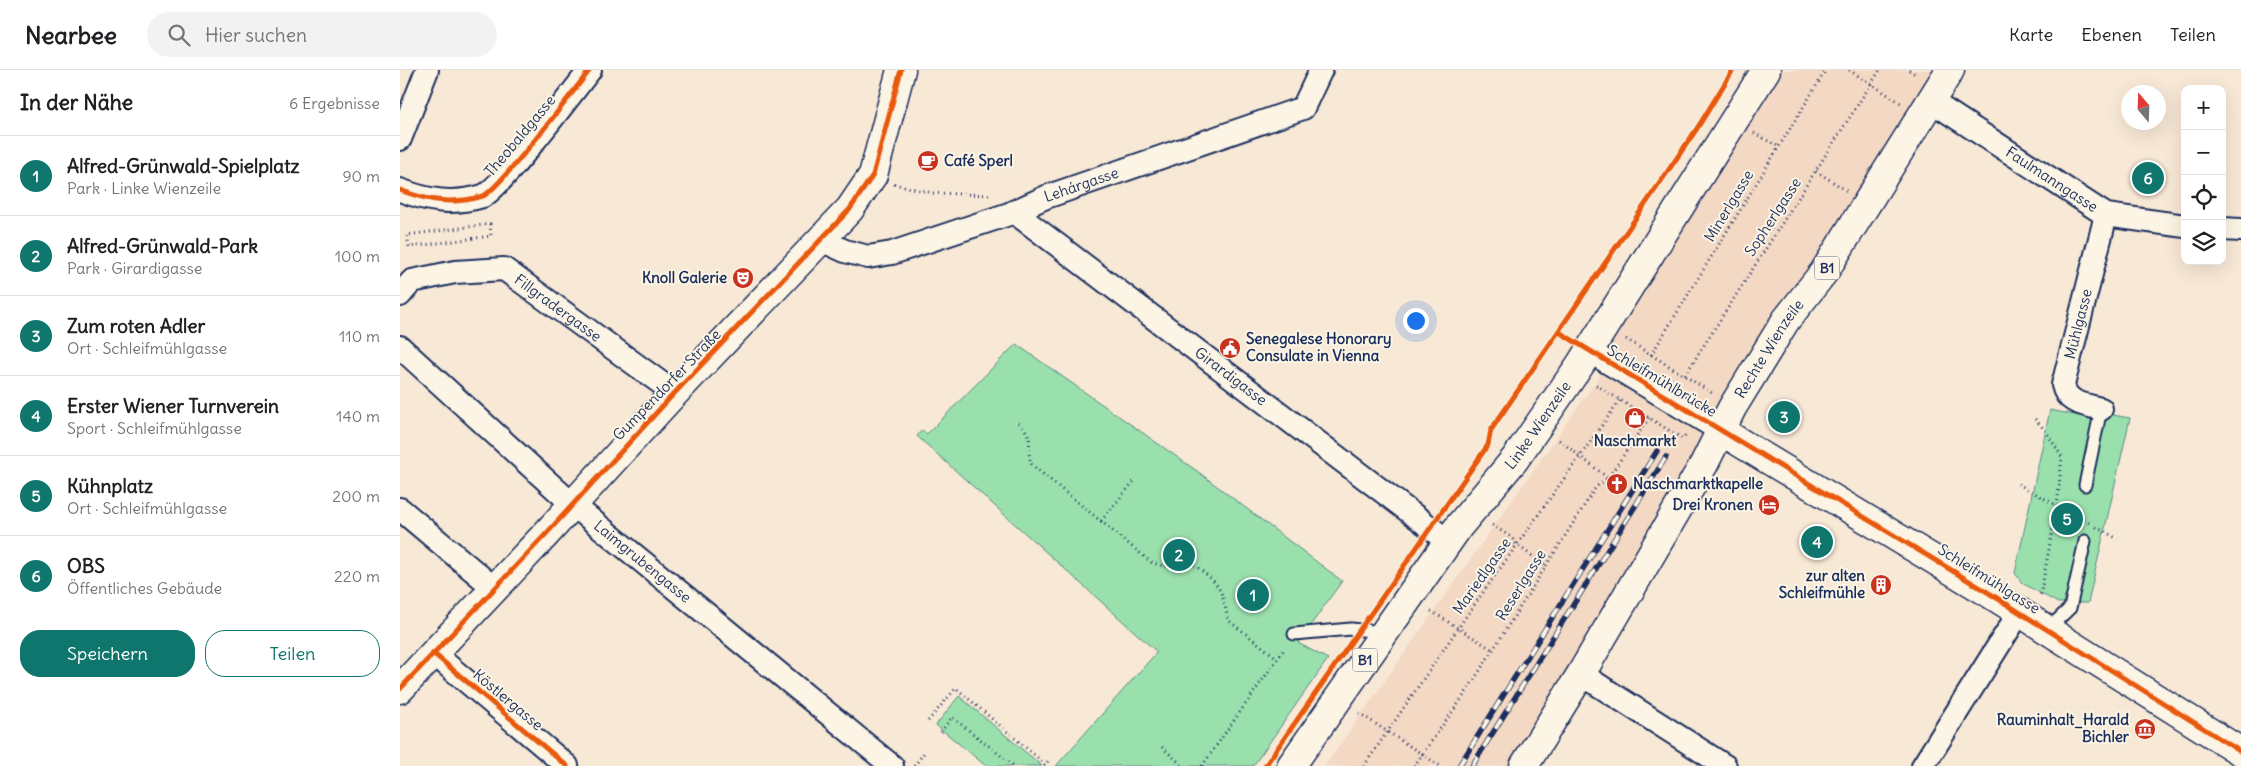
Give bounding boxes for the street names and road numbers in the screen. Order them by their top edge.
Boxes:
street label: Theobaldgasse [480,91,559,180]
street label: Faulmanngasse [2002,142,2102,216]
street label: Lehárgasse [1041,163,1121,206]
street label: Minerlgasse [1700,166,1757,245]
street label: Sopherlgasse [1740,174,1805,260]
road number: B1 [1814,257,1840,280]
street label: Fillgradergasse [511,270,605,346]
street label: Mühlgasse [2060,287,2096,361]
street label: Rechte Wienzeile [1730,295,1808,402]
street label: Gumpendorfer Straße [609,325,725,444]
street label: Schleifmühlbrücke [1604,340,1721,421]
street label: Girardigasse [1191,342,1271,409]
street label: Linke Wienzeile [1500,377,1575,473]
street label: Laimgrubengasse [590,516,695,607]
street label: Mariedlgasse [1448,534,1515,618]
street label: Schleifmühlgasse [1935,540,2044,618]
street label: Reserlgasse [1491,546,1550,624]
road number: B1 [1352,648,1378,672]
street label: Köstlergasse [469,665,547,734]

